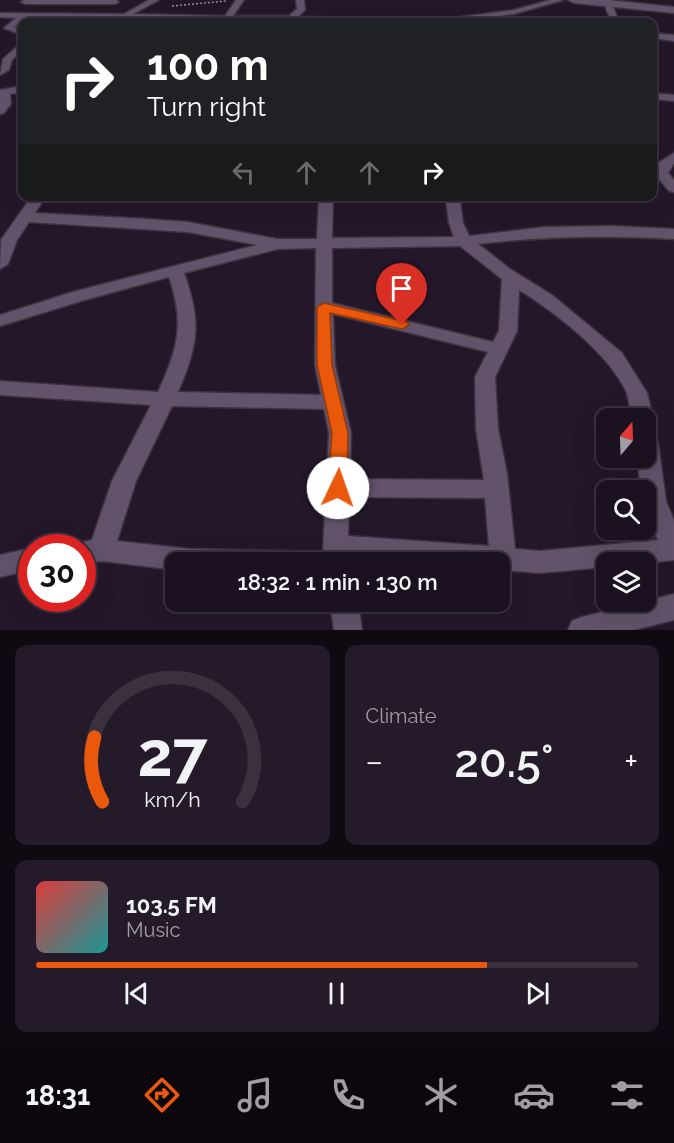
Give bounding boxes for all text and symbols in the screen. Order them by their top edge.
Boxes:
text: 100 m [147,41,269,90]
icon: right [48,42,126,120]
text: Turn right [147,91,266,122]
icon: left [227,156,260,189]
icon: ahead [290,156,323,189]
icon: ahead [353,156,386,189]
icon: right [416,156,449,189]
pin [376,263,427,325]
icon: arrive [385,272,418,305]
north arrow [596,408,656,468]
map controls [596,408,656,612]
position arrow [306,456,370,520]
button: search [596,480,656,540]
speed limit sign: 30 [18,534,96,612]
button: layers [596,552,656,612]
text: 18:32 · 1 min · 130 m [237,569,438,595]
text: Climate [366,704,437,728]
text: 27 [137,717,208,791]
text: 20.5° [454,735,553,788]
text: − [366,742,383,781]
text: + [624,742,638,781]
text: km/h [144,787,201,812]
text: 103.5 FM [126,892,217,918]
text: Music [126,918,180,942]
icon: previous [120,977,153,1010]
icon: pause [320,977,353,1010]
icon: next [521,977,554,1010]
icon: directions [141,1074,183,1116]
icon: music [234,1074,276,1116]
icon: phone [327,1074,369,1116]
icon: climate [420,1074,462,1116]
icon: car [513,1074,555,1116]
icon: filters [606,1074,648,1116]
text: 18:31 [26,1080,90,1111]

